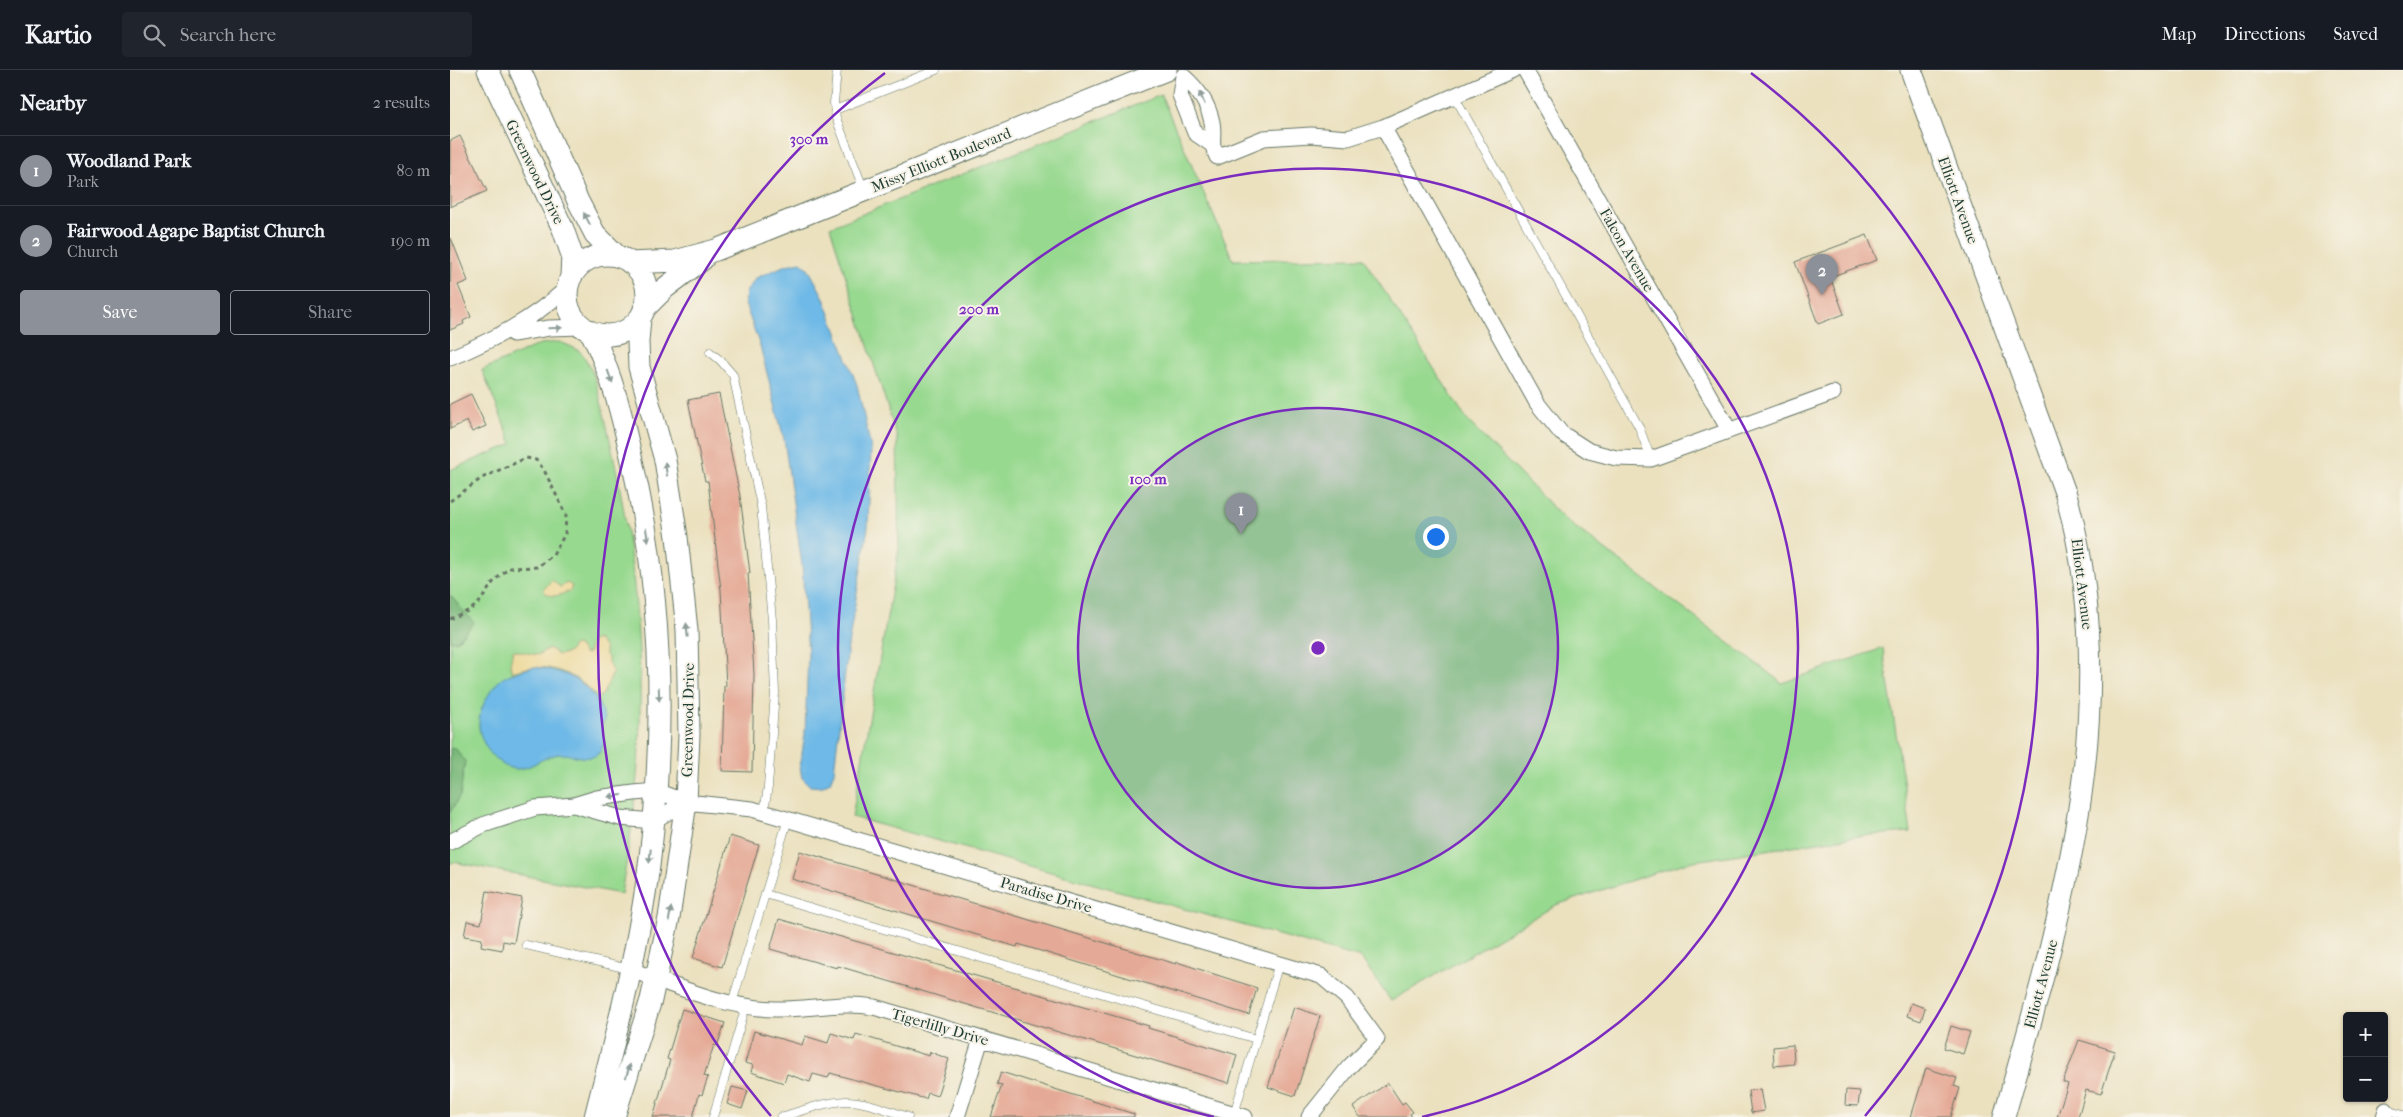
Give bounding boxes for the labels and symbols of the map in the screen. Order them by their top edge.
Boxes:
one-way arrow [1198,91,1206,105]
street label: Greenwood Drive [502,117,568,228]
street label: Missy Elliott Boulevard [868,123,1014,196]
text: 300 m [790,130,829,148]
street label: Elliott Avenue [1934,154,1982,247]
street label: Falcon Avenue [1596,205,1658,295]
one-way arrow [583,211,591,226]
pin: 2 [1806,254,1838,295]
text: 200 m [959,300,999,318]
one-way arrow [548,323,564,331]
one-way arrow [606,370,614,385]
one-way arrow [662,461,670,477]
text: 100 m [1129,470,1167,488]
pin: 1 [1225,493,1257,534]
your location [1423,524,1449,550]
one-way arrow [643,528,651,544]
street label: Elliott Avenue [2067,537,2097,631]
one-way arrow [683,622,691,638]
centre of rings [1309,639,1327,657]
street label: Greenwood Drive [678,662,698,777]
one-way arrow [655,686,663,702]
one-way arrow [606,792,622,800]
one-way arrow [645,849,653,865]
street label: Paradise Drive [998,873,1094,917]
one-way arrow [666,905,674,921]
street label: Elliott Avenue [2020,937,2062,1031]
street label: Tigerlilly Drive [889,1005,991,1050]
one-way arrow [625,1063,633,1078]

